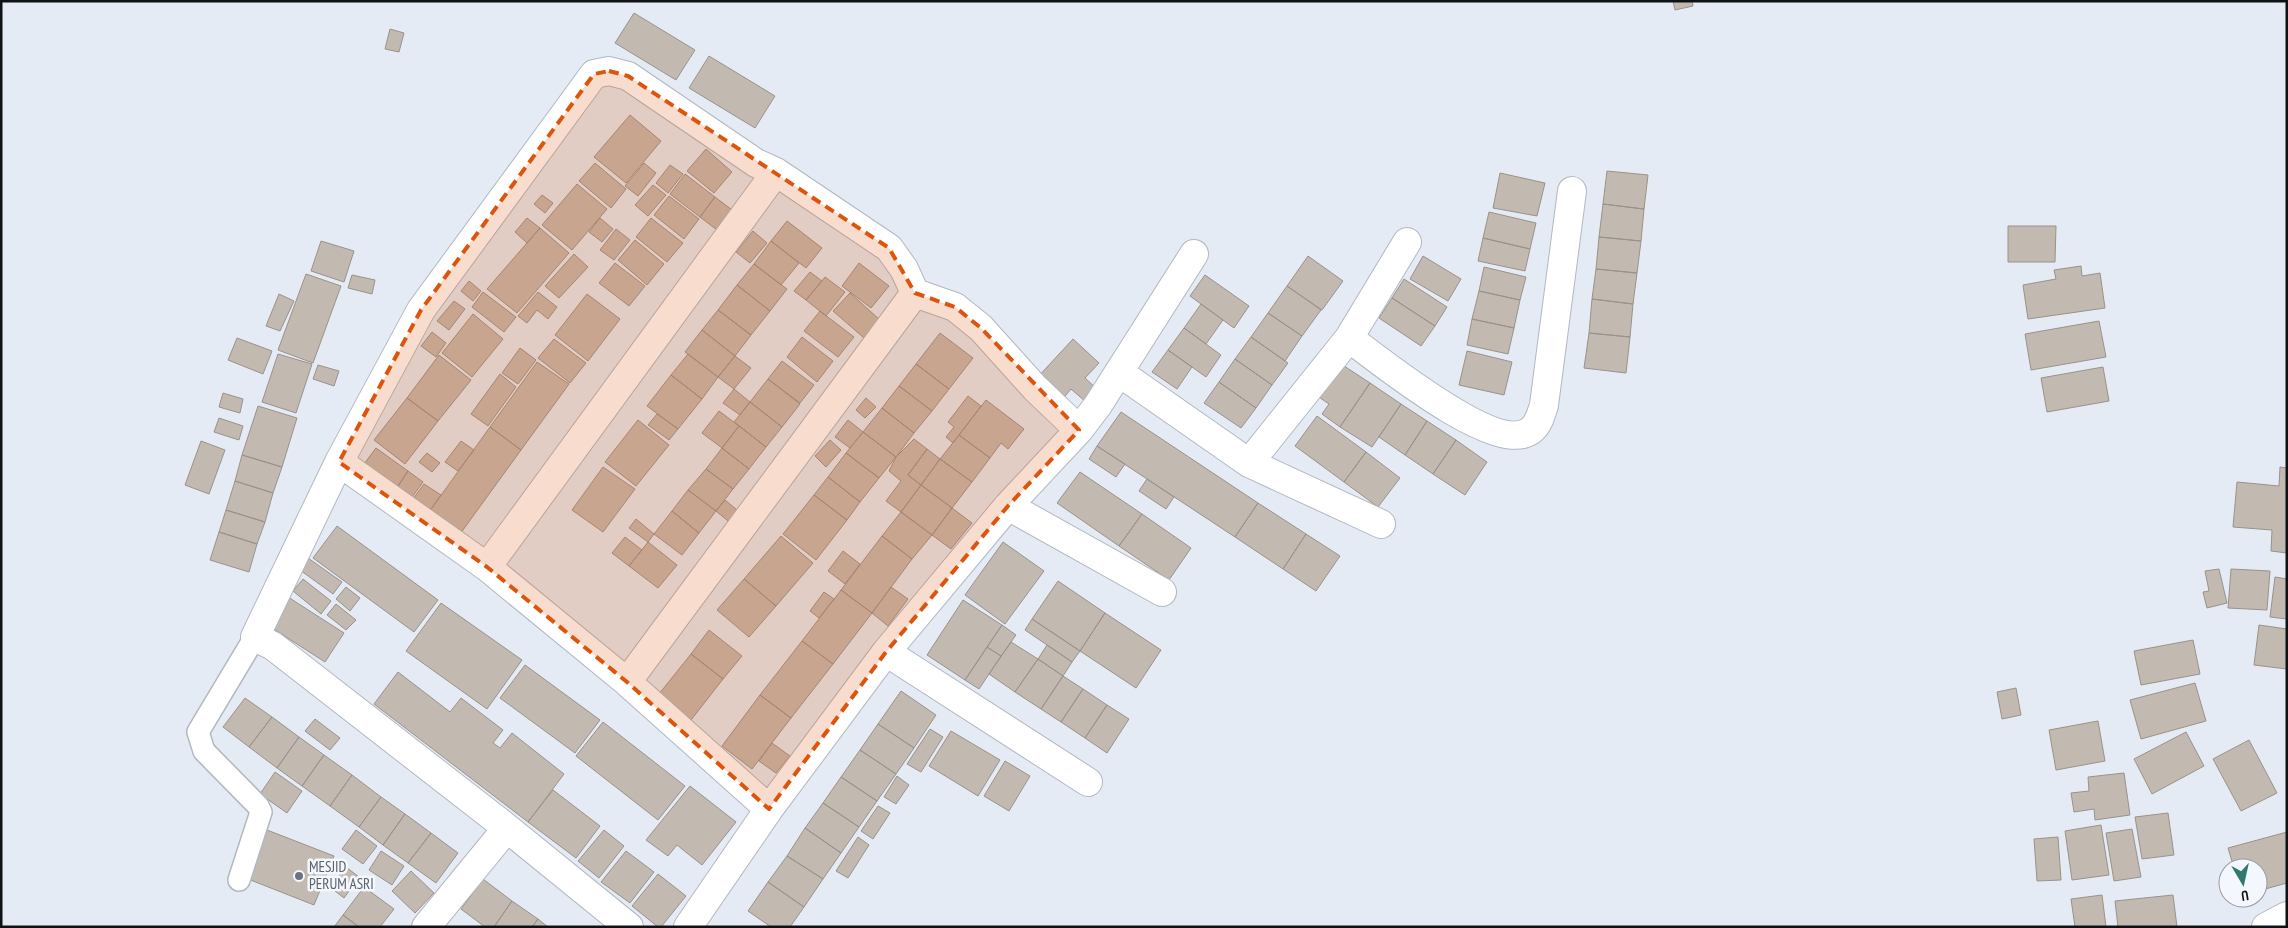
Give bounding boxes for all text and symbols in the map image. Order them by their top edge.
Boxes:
place label: MESJID PERUM ASRI [309,857,374,893]
north arrow [2218,858,2268,908]
marker: MESJID PERUM ASRI [293,870,305,882]
text: U [2240,886,2250,905]

